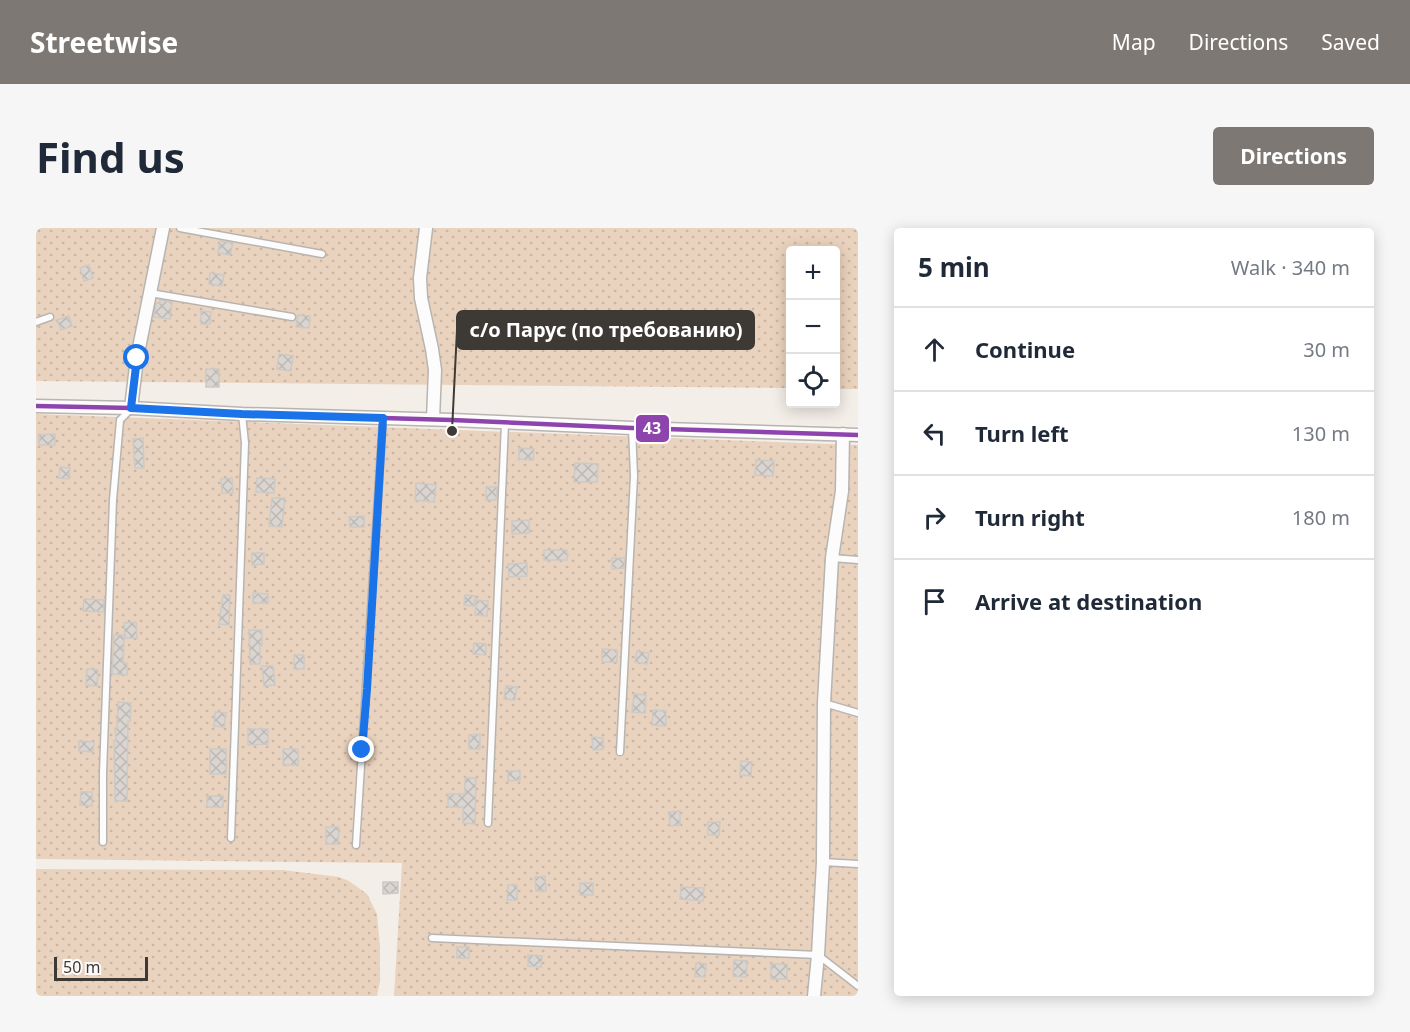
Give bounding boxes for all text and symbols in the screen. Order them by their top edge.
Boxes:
text: Streetwise [30,23,178,61]
text: Map [1112,28,1156,56]
text: Directions [1189,28,1288,56]
text: Saved [1321,28,1380,56]
button: Directions [1213,127,1374,185]
text: Find us [36,128,185,185]
map controls [786,246,840,408]
button: + [786,246,840,300]
text: 5 min [918,249,990,285]
text: Walk · 340 m [1231,254,1350,281]
button: − [786,300,840,354]
callout: с/о Парус (по требованию) [457,311,754,349]
text: с/о Парус (по требованию) [469,316,743,343]
icon: ahead [918,333,951,366]
text: Continue [975,334,1075,364]
text: 30 m [1303,336,1350,363]
route start [123,344,149,370]
button: locate [786,354,840,408]
line badge: 43 [635,414,670,443]
text: 43 [643,417,661,439]
icon: left [918,417,951,450]
text: Turn left [975,418,1069,448]
text: 130 m [1292,420,1350,447]
icon: right [918,501,951,534]
text: Turn right [975,502,1085,532]
text: 180 m [1292,504,1350,531]
icon: arrive [918,585,951,618]
text: Arrive at destination [975,586,1202,616]
route end [348,736,374,762]
scale bar [54,954,148,982]
text: 50 m [63,956,100,978]

